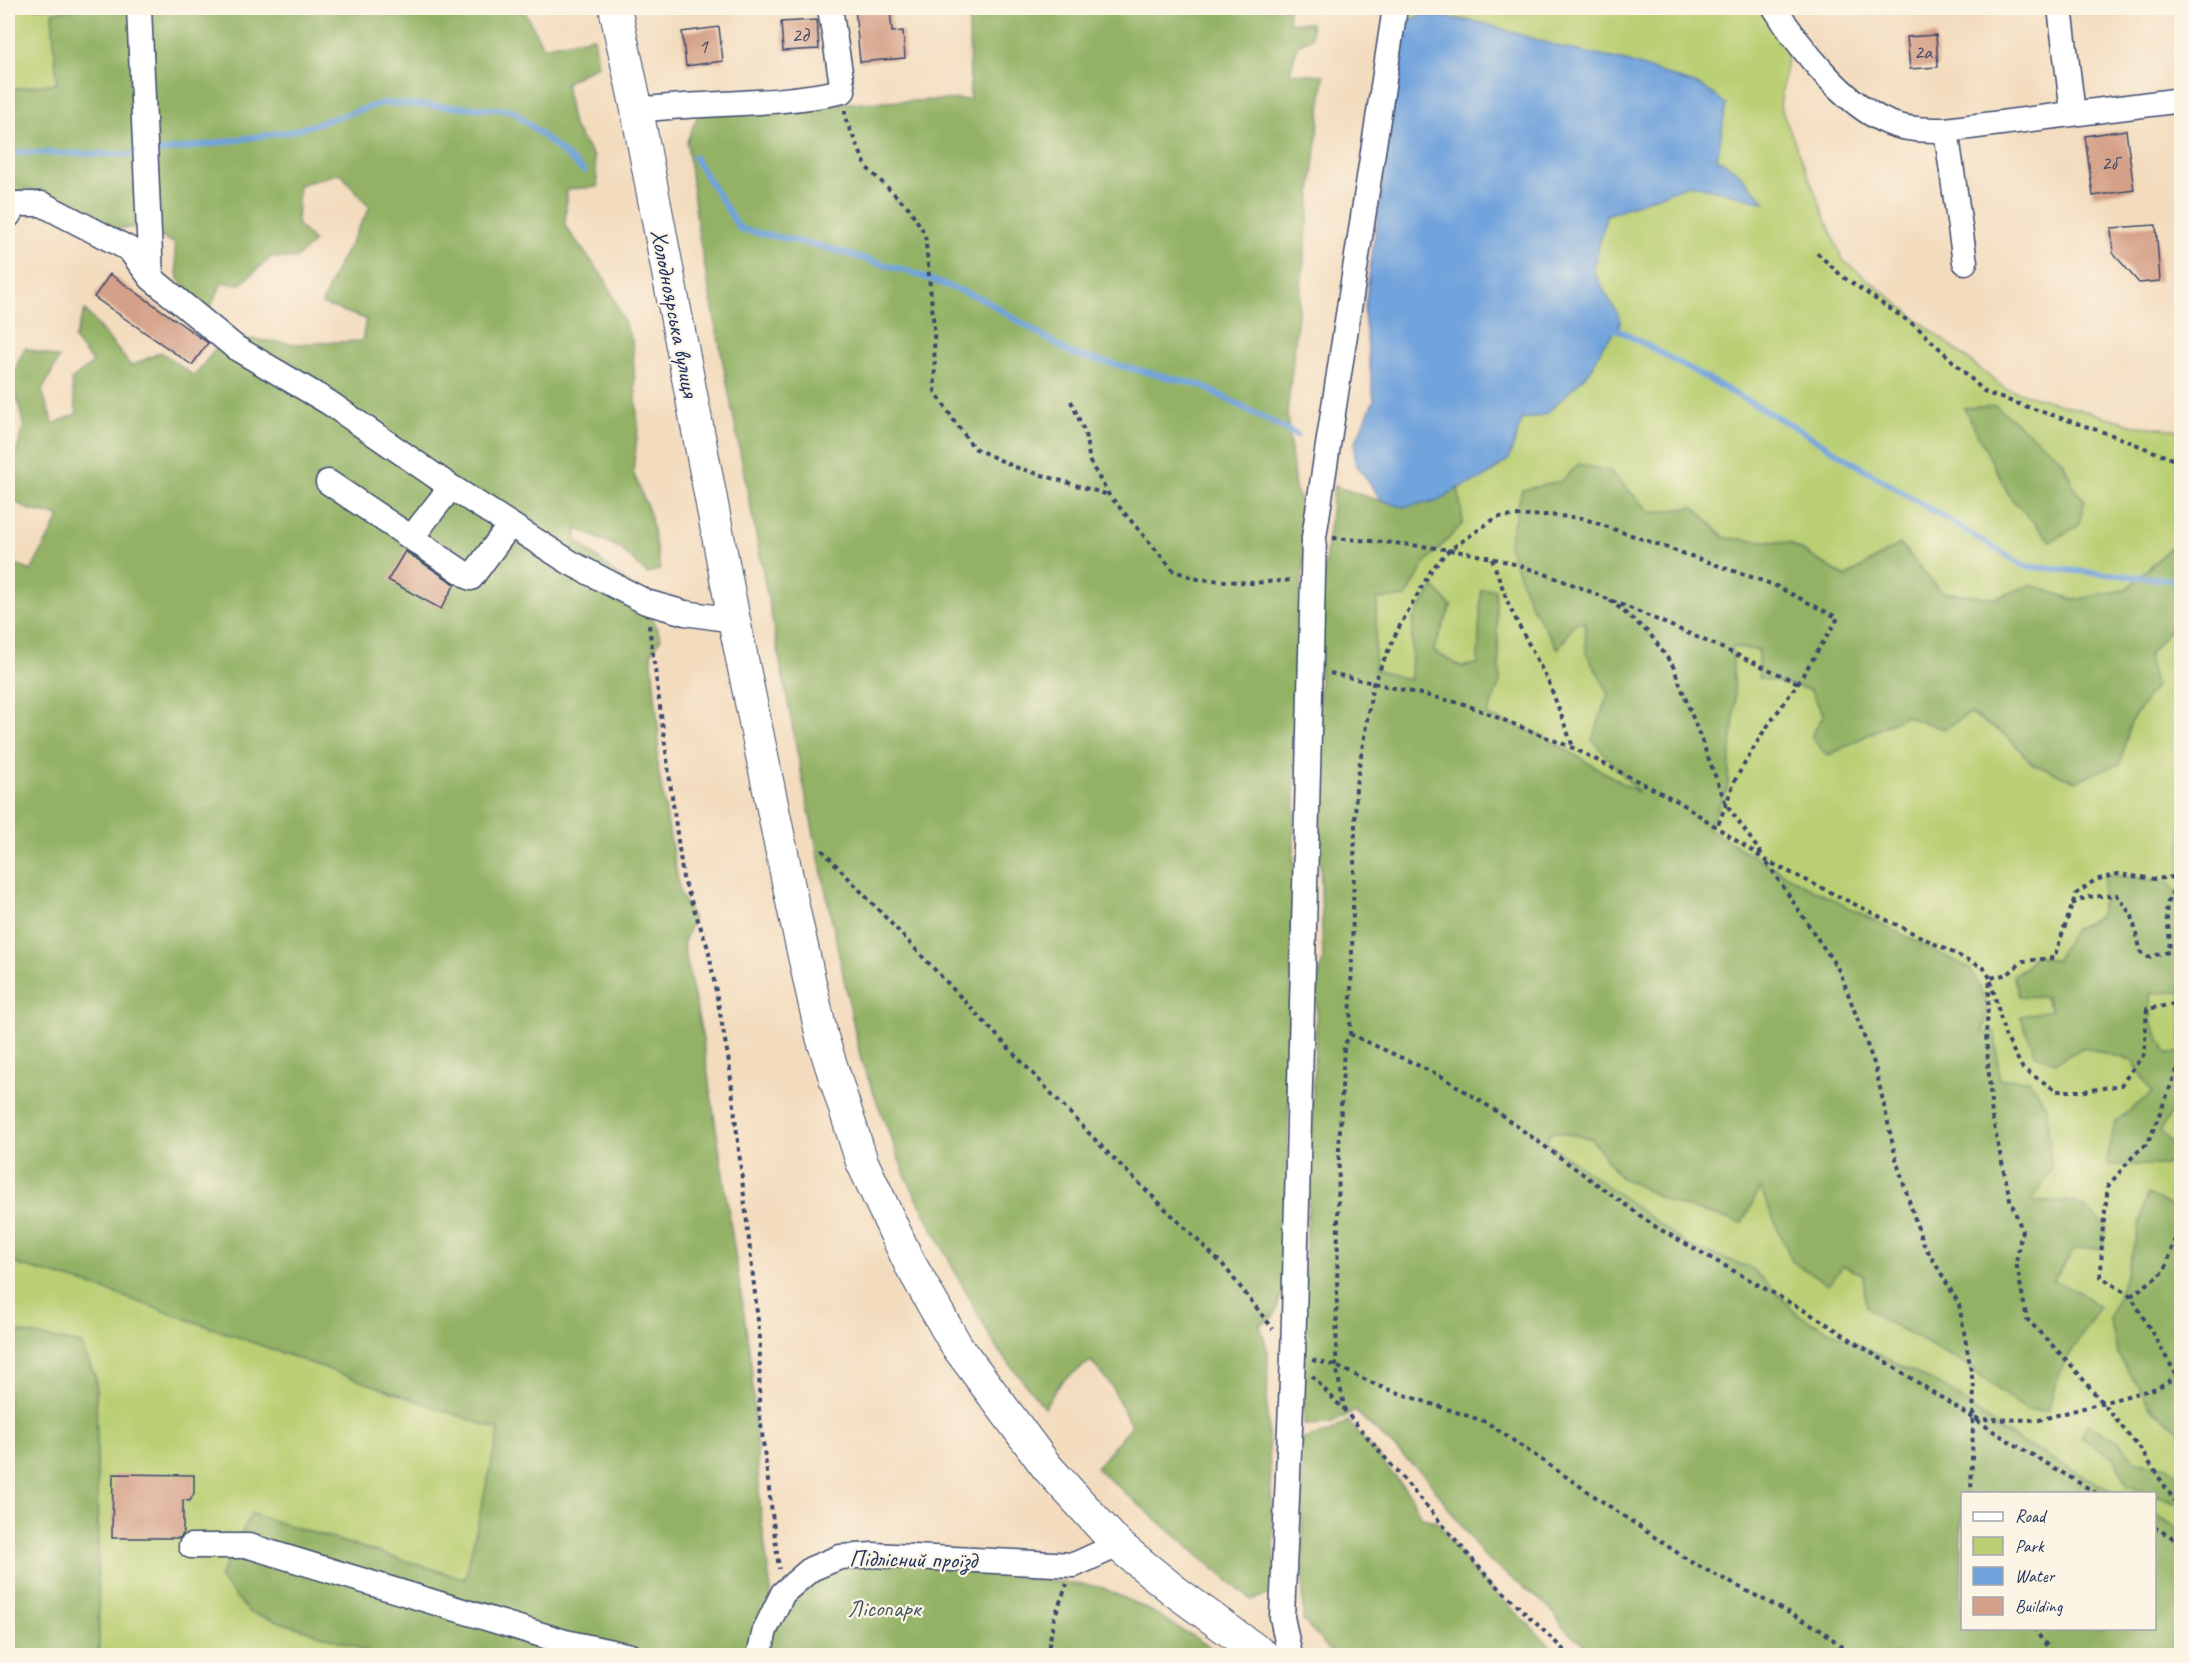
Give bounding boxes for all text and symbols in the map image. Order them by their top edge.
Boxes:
house number: 2д [792,22,811,48]
house number: 1 [698,33,709,59]
house number: 2а [1914,39,1934,65]
house number: 2б [2101,150,2122,176]
street label: Холодноярська вулиця [644,227,706,401]
legend [1961,1492,2156,1630]
text: Road [2015,1505,2048,1527]
text: Park [2015,1535,2045,1557]
street label: Підлісний проїзд [849,1543,979,1576]
text: Water [2015,1565,2056,1587]
park label: Лісопарк [848,1593,923,1623]
text: Building [2015,1595,2064,1617]

